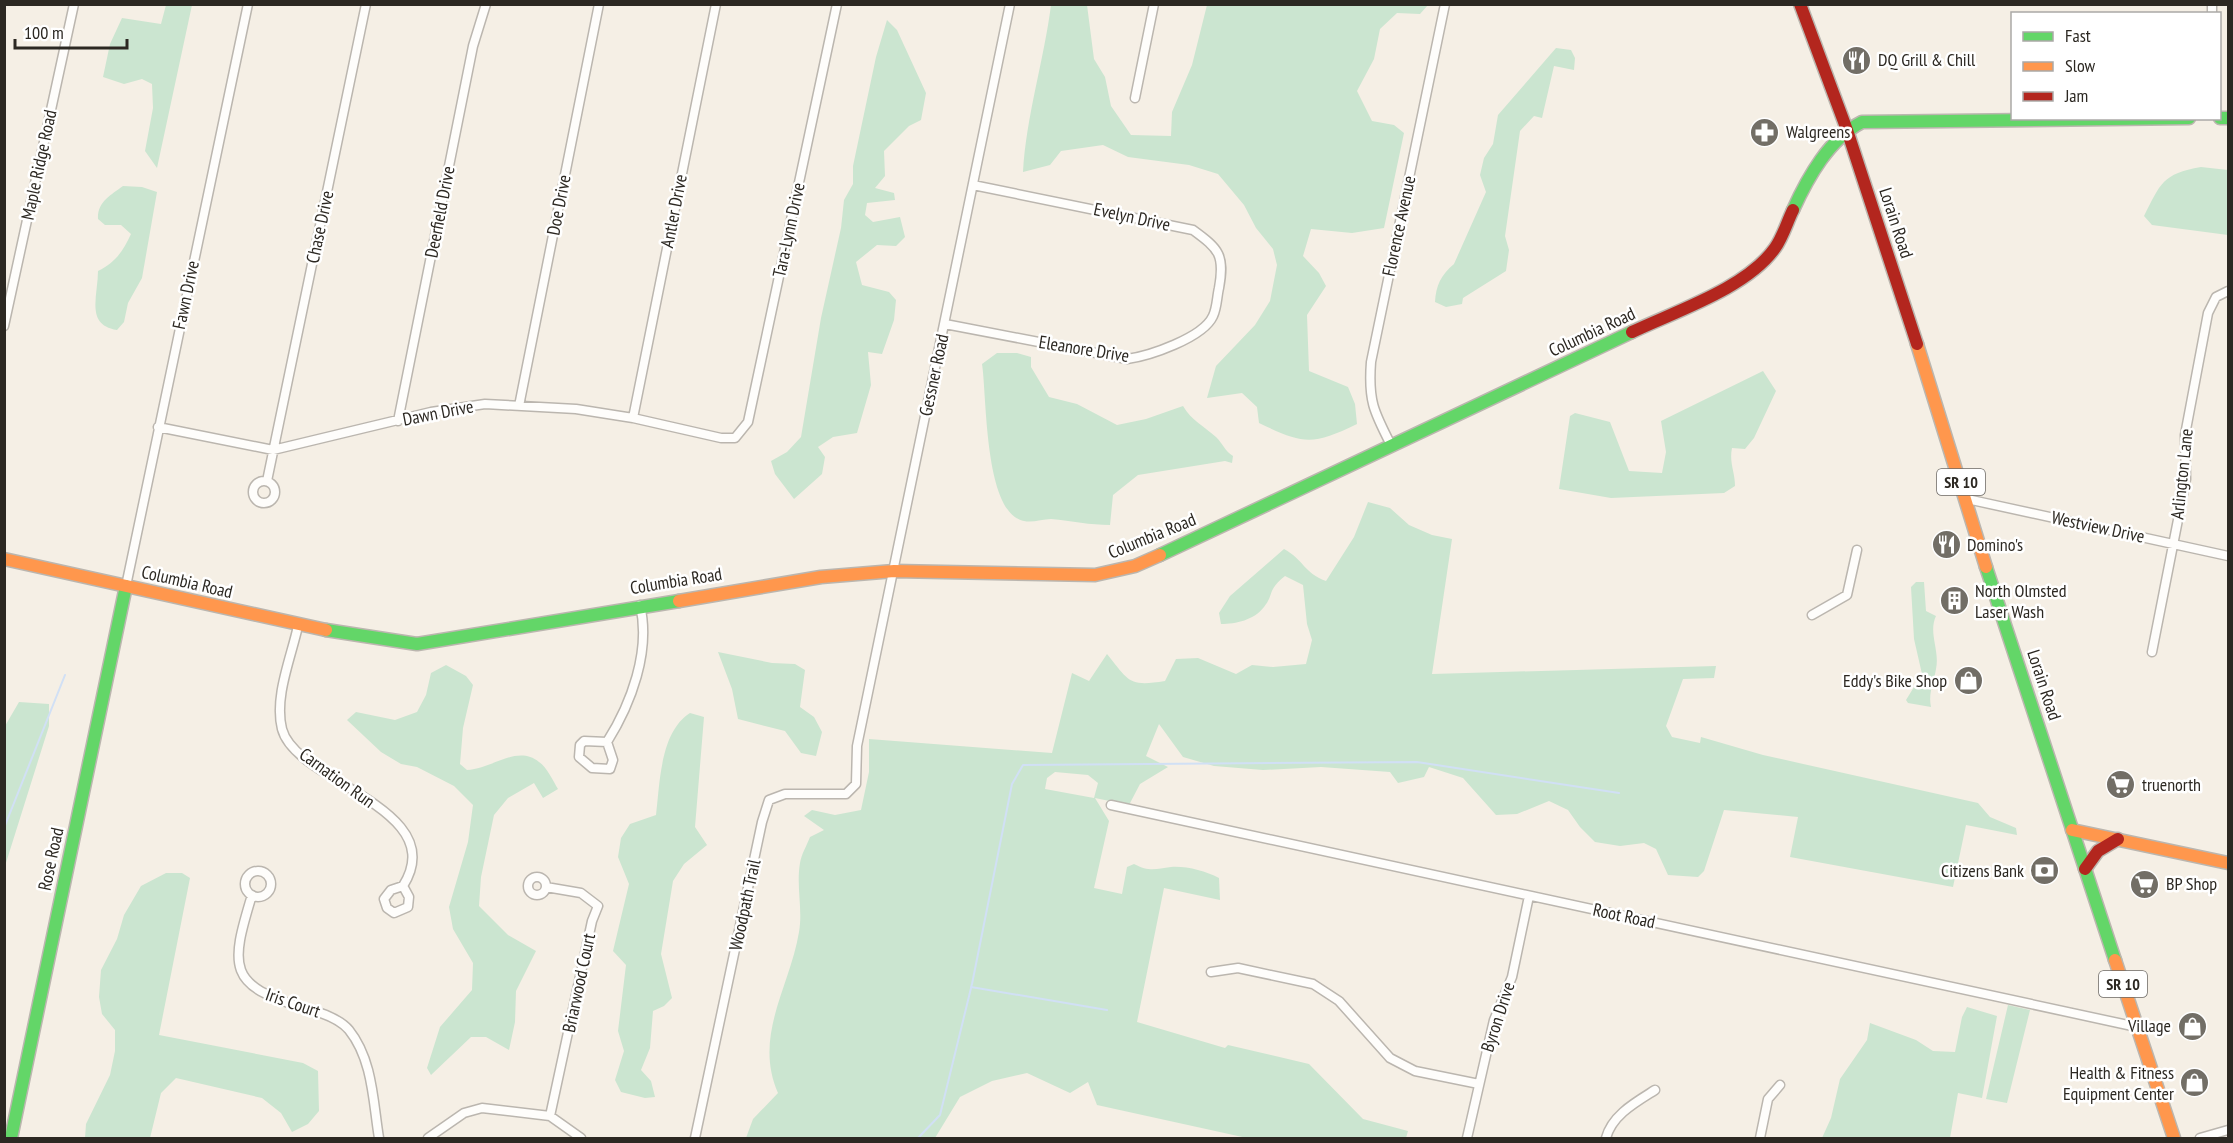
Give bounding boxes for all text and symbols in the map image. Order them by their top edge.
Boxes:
scale bar [15,12,128,50]
legend [2011,12,2221,120]
text: 100 m [24,21,64,44]
text: Fast [2065,24,2091,47]
restaurant icon: DQ Grill & Chill [1841,44,1873,76]
place label: DQ Grill & Chill [1878,48,1976,71]
text: Slow [2065,54,2096,77]
text: Jam [2064,84,2088,107]
street label: Maple Ridge Road [16,108,61,222]
pharmacy icon: Walgreens [1749,116,1781,148]
place label: Walgreens [1786,120,1850,143]
street label: Deerfield Drive [419,164,460,260]
street label: Antler Drive [655,172,692,250]
street label: Doe Drive [541,173,576,237]
street label: Florence Avenue [1377,174,1420,278]
street label: Tara-Lynn Drive [767,180,810,279]
street label: Lorain Road [1874,185,1919,261]
street label: Chase Drive [301,189,338,265]
street label: Evelyn Drive [1092,197,1172,236]
street label: Fawn Drive [167,258,204,331]
street label: Columbia Road [1545,302,1639,362]
street label: Eleanore Drive [1037,330,1131,367]
street label: Gessner Road [914,332,953,418]
street label: Dawn Drive [401,394,475,431]
street label: Arlington Lane [2165,427,2198,521]
road number: SR 10 [1937,469,1985,495]
street label: Westview Drive [2049,505,2147,548]
street label: Columbia Road [1105,508,1199,564]
restaurant icon: Domino's [1930,529,1962,561]
place label: Domino's [1967,533,2023,556]
street label: Columbia Road [139,560,235,603]
street label: Columbia Road [628,562,723,599]
place label: North Olmsted Laser Wash [1975,579,2066,623]
building icon: North Olmsted Laser Wash [1938,585,1970,617]
street label: Lorain Road [2022,647,2067,723]
shop icon: Eddy's Bike Shop [1952,665,1984,697]
place label: Eddy's Bike Shop [1843,669,1947,692]
street label: Carnation Run [295,742,380,813]
supermarket icon: truenorth [2105,769,2137,801]
place label: truenorth [2142,773,2201,796]
street label: Rose Road [33,825,68,892]
bank icon: Citizens Bank [2029,855,2061,887]
street label: Woodpath Trail [724,856,766,953]
place label: Citizens Bank [1941,859,2024,882]
supermarket icon: BP Shop [2129,868,2161,900]
place label: BP Shop [2166,872,2217,895]
street label: Root Road [1591,898,1657,933]
street label: Briarwood Court [557,931,600,1035]
road number: SR 10 [2099,971,2147,997]
street label: Byron Drive [1475,979,1520,1055]
street label: Iris Court [263,982,324,1023]
shop icon: Village [2176,1010,2208,1042]
place label: Village [2127,1014,2171,1037]
place label: Health & Fitness Equipment Center [2063,1061,2174,1105]
shop icon: Health & Fitness Equipment Center [2179,1067,2211,1099]

